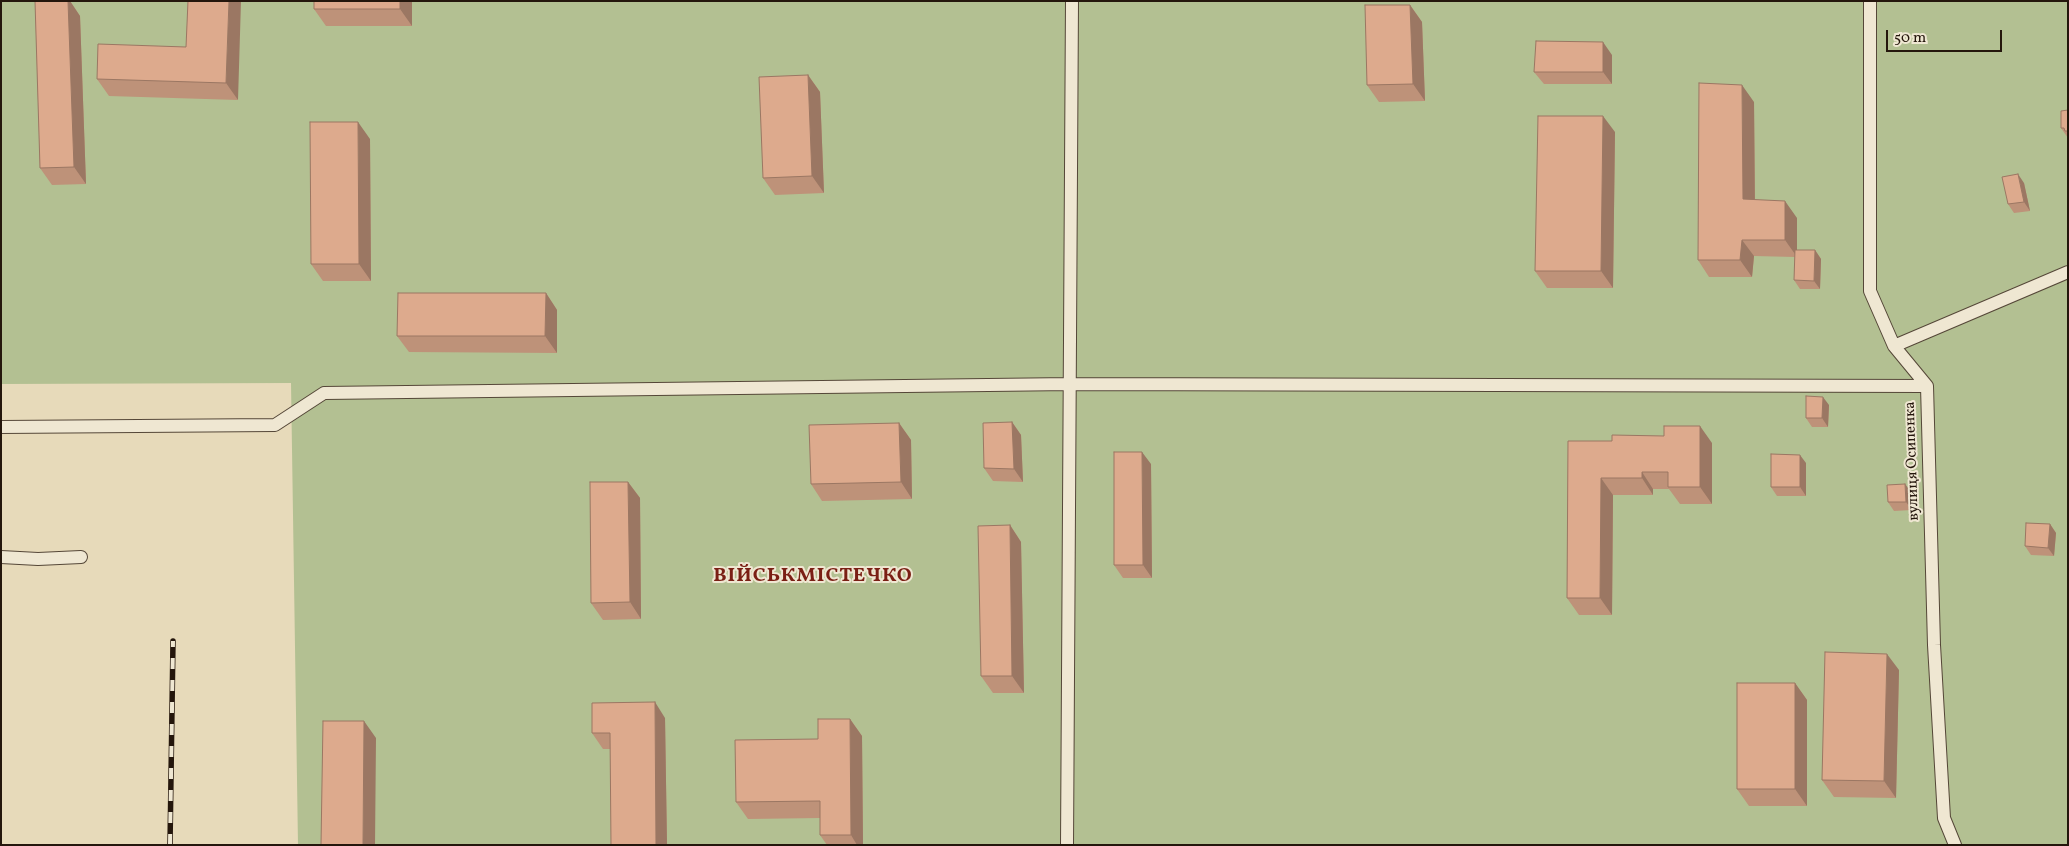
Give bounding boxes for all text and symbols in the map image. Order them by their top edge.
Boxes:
scale bar [1889,20,2005,52]
text: 50 m [1894,28,1926,49]
street label: вулиця Осипенка [1902,401,1924,521]
district label: ВІЙСЬКМІСТЕЧКО [711,565,915,589]

